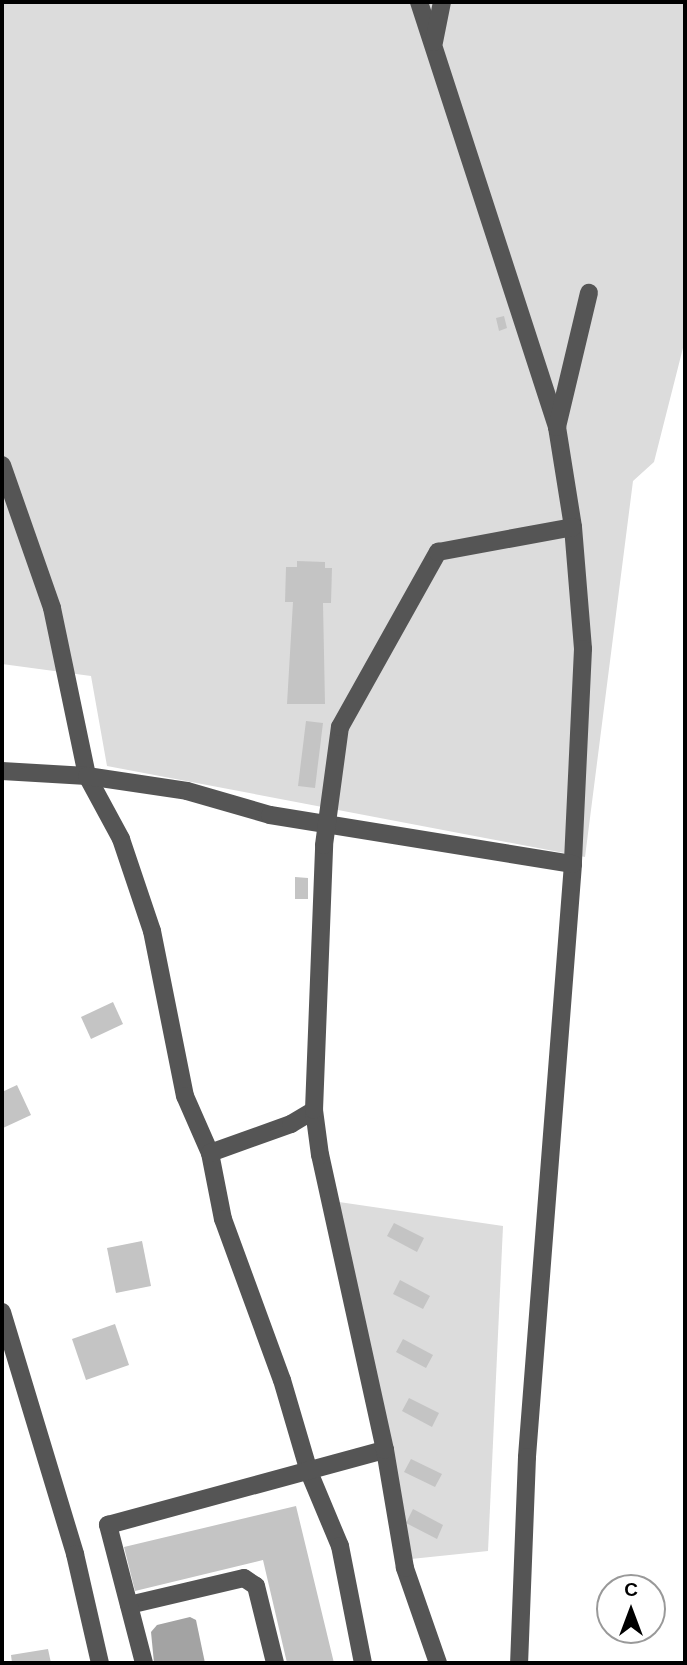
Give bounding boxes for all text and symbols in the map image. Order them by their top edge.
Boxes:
north arrow [596,1574,666,1644]
text: С [624,1577,638,1602]

